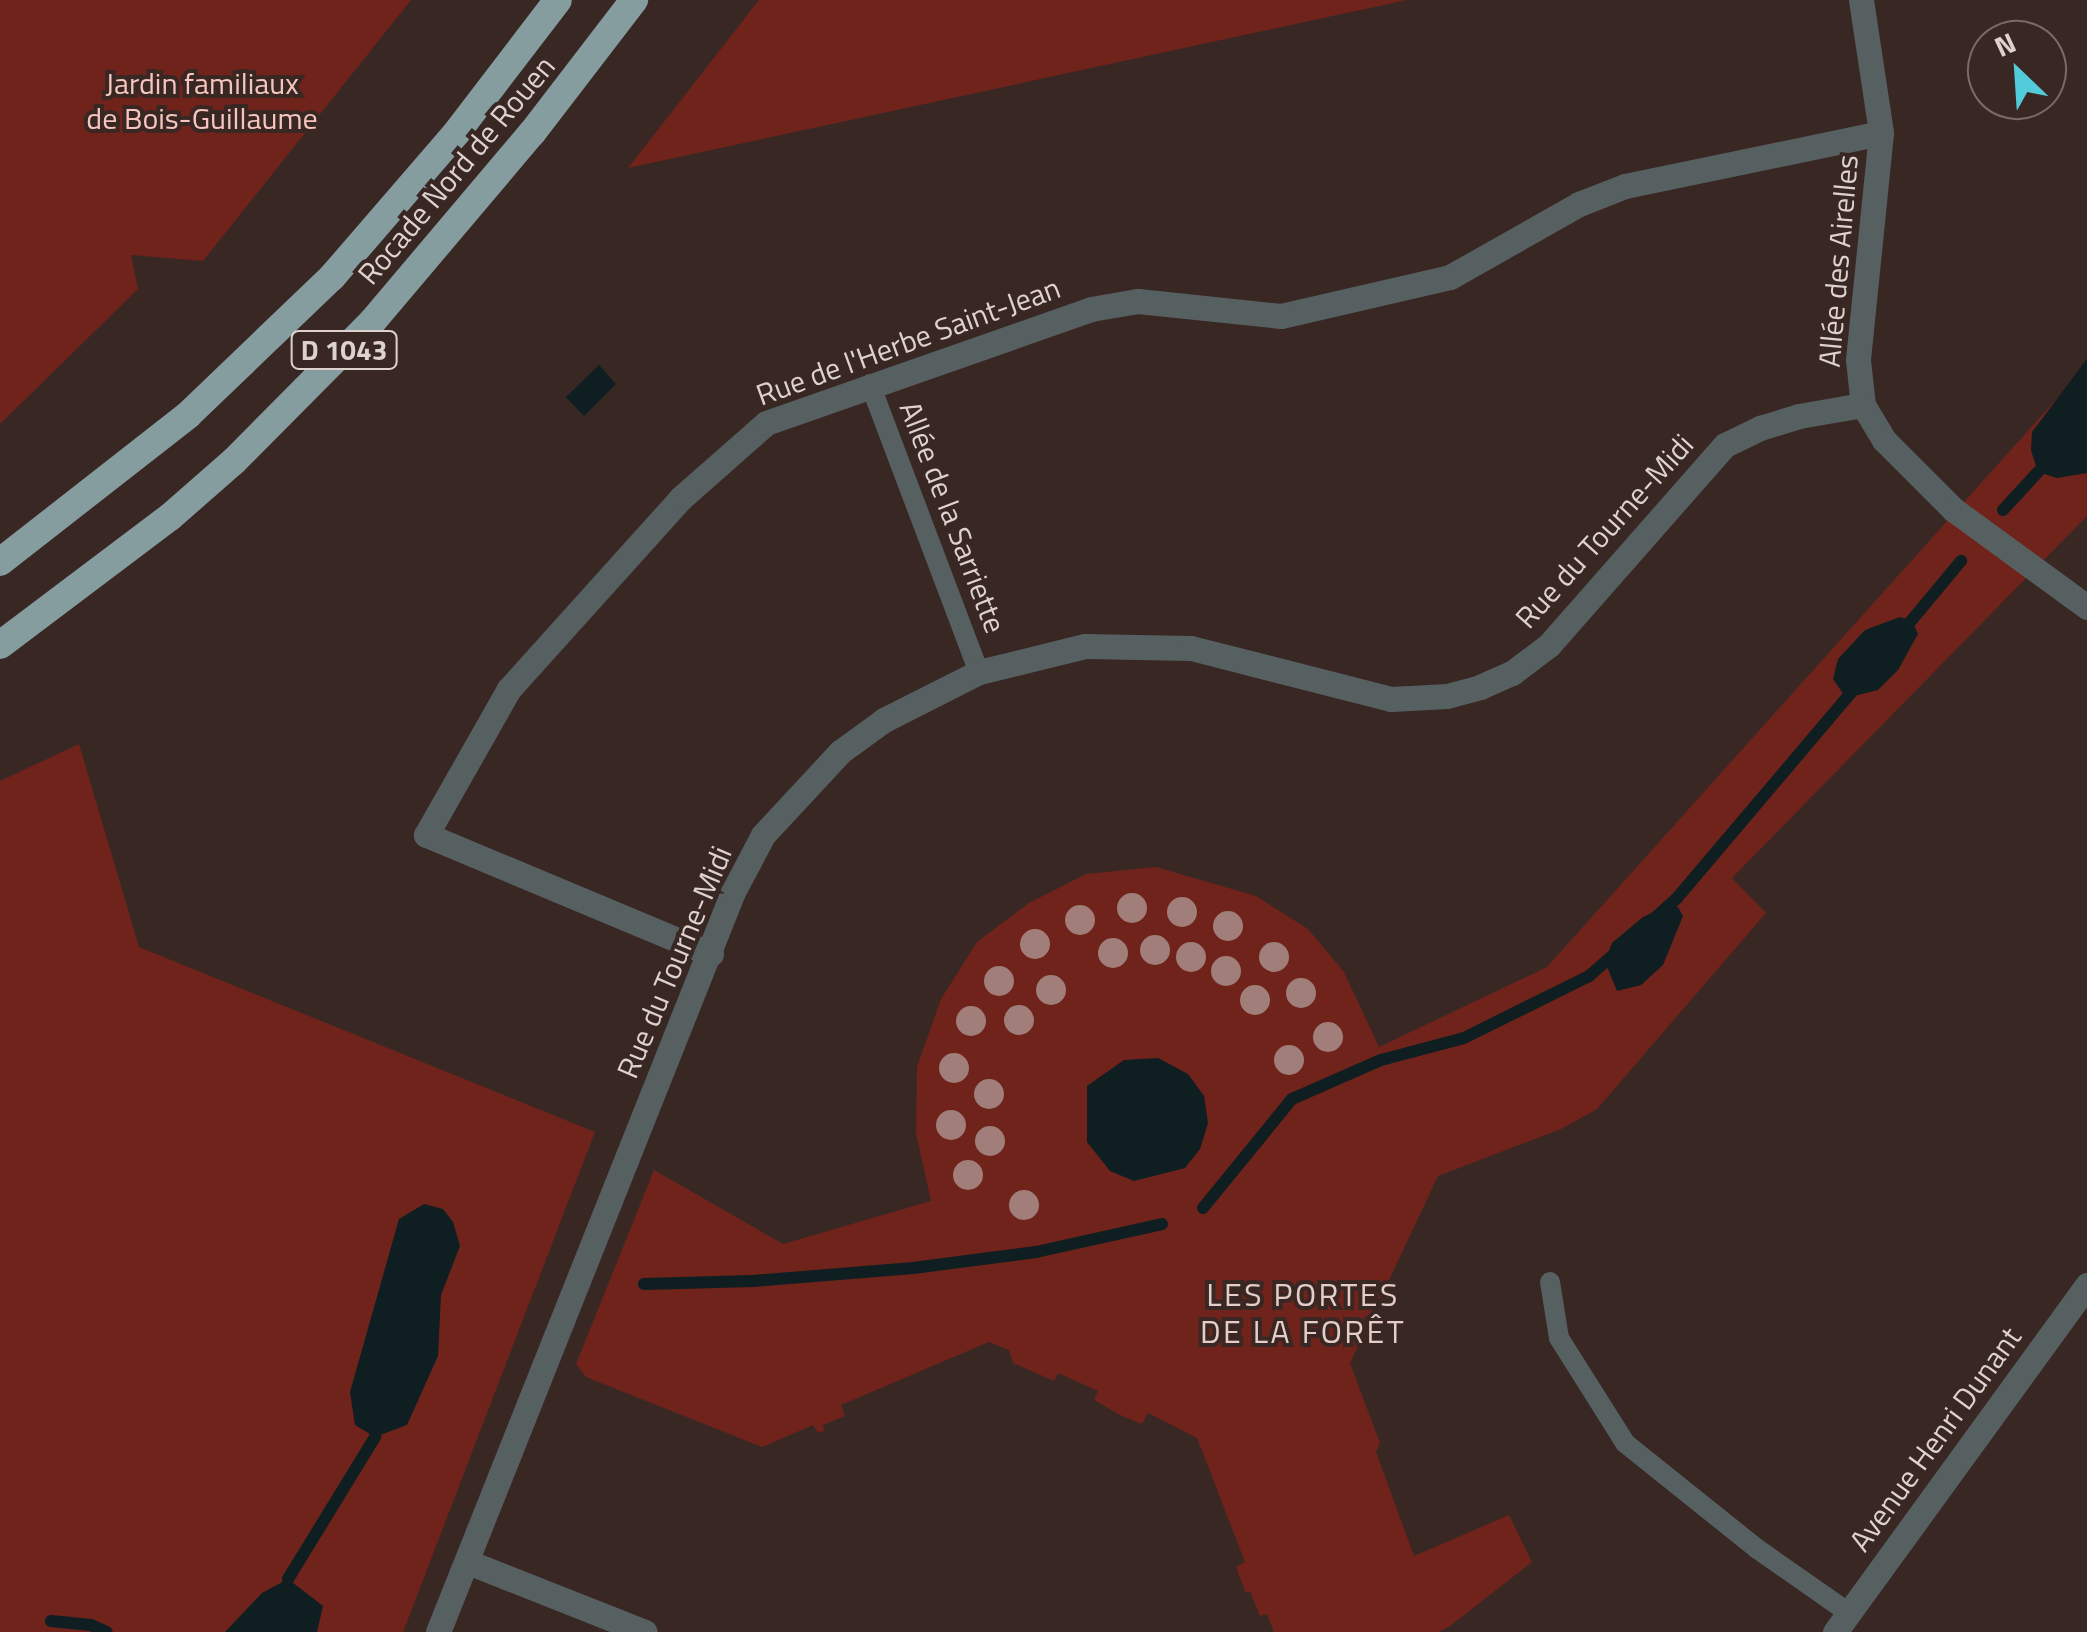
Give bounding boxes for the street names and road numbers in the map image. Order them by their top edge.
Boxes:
street label: Rocade Nord de Rouen [350,48,562,292]
street label: Allée des Airelles [1811,153,1865,369]
street label: Rue de l'Herbe Saint-Jean [751,269,1065,413]
road number: D 1043 [289,327,399,373]
street label: Allée de la Sarriette [892,396,1014,638]
street label: Rue du Tourne-Midi [1508,427,1700,635]
street label: Rue du Tourne-Midi [609,841,739,1083]
street label: Avenue Henri Dunant [1842,1320,2028,1558]

